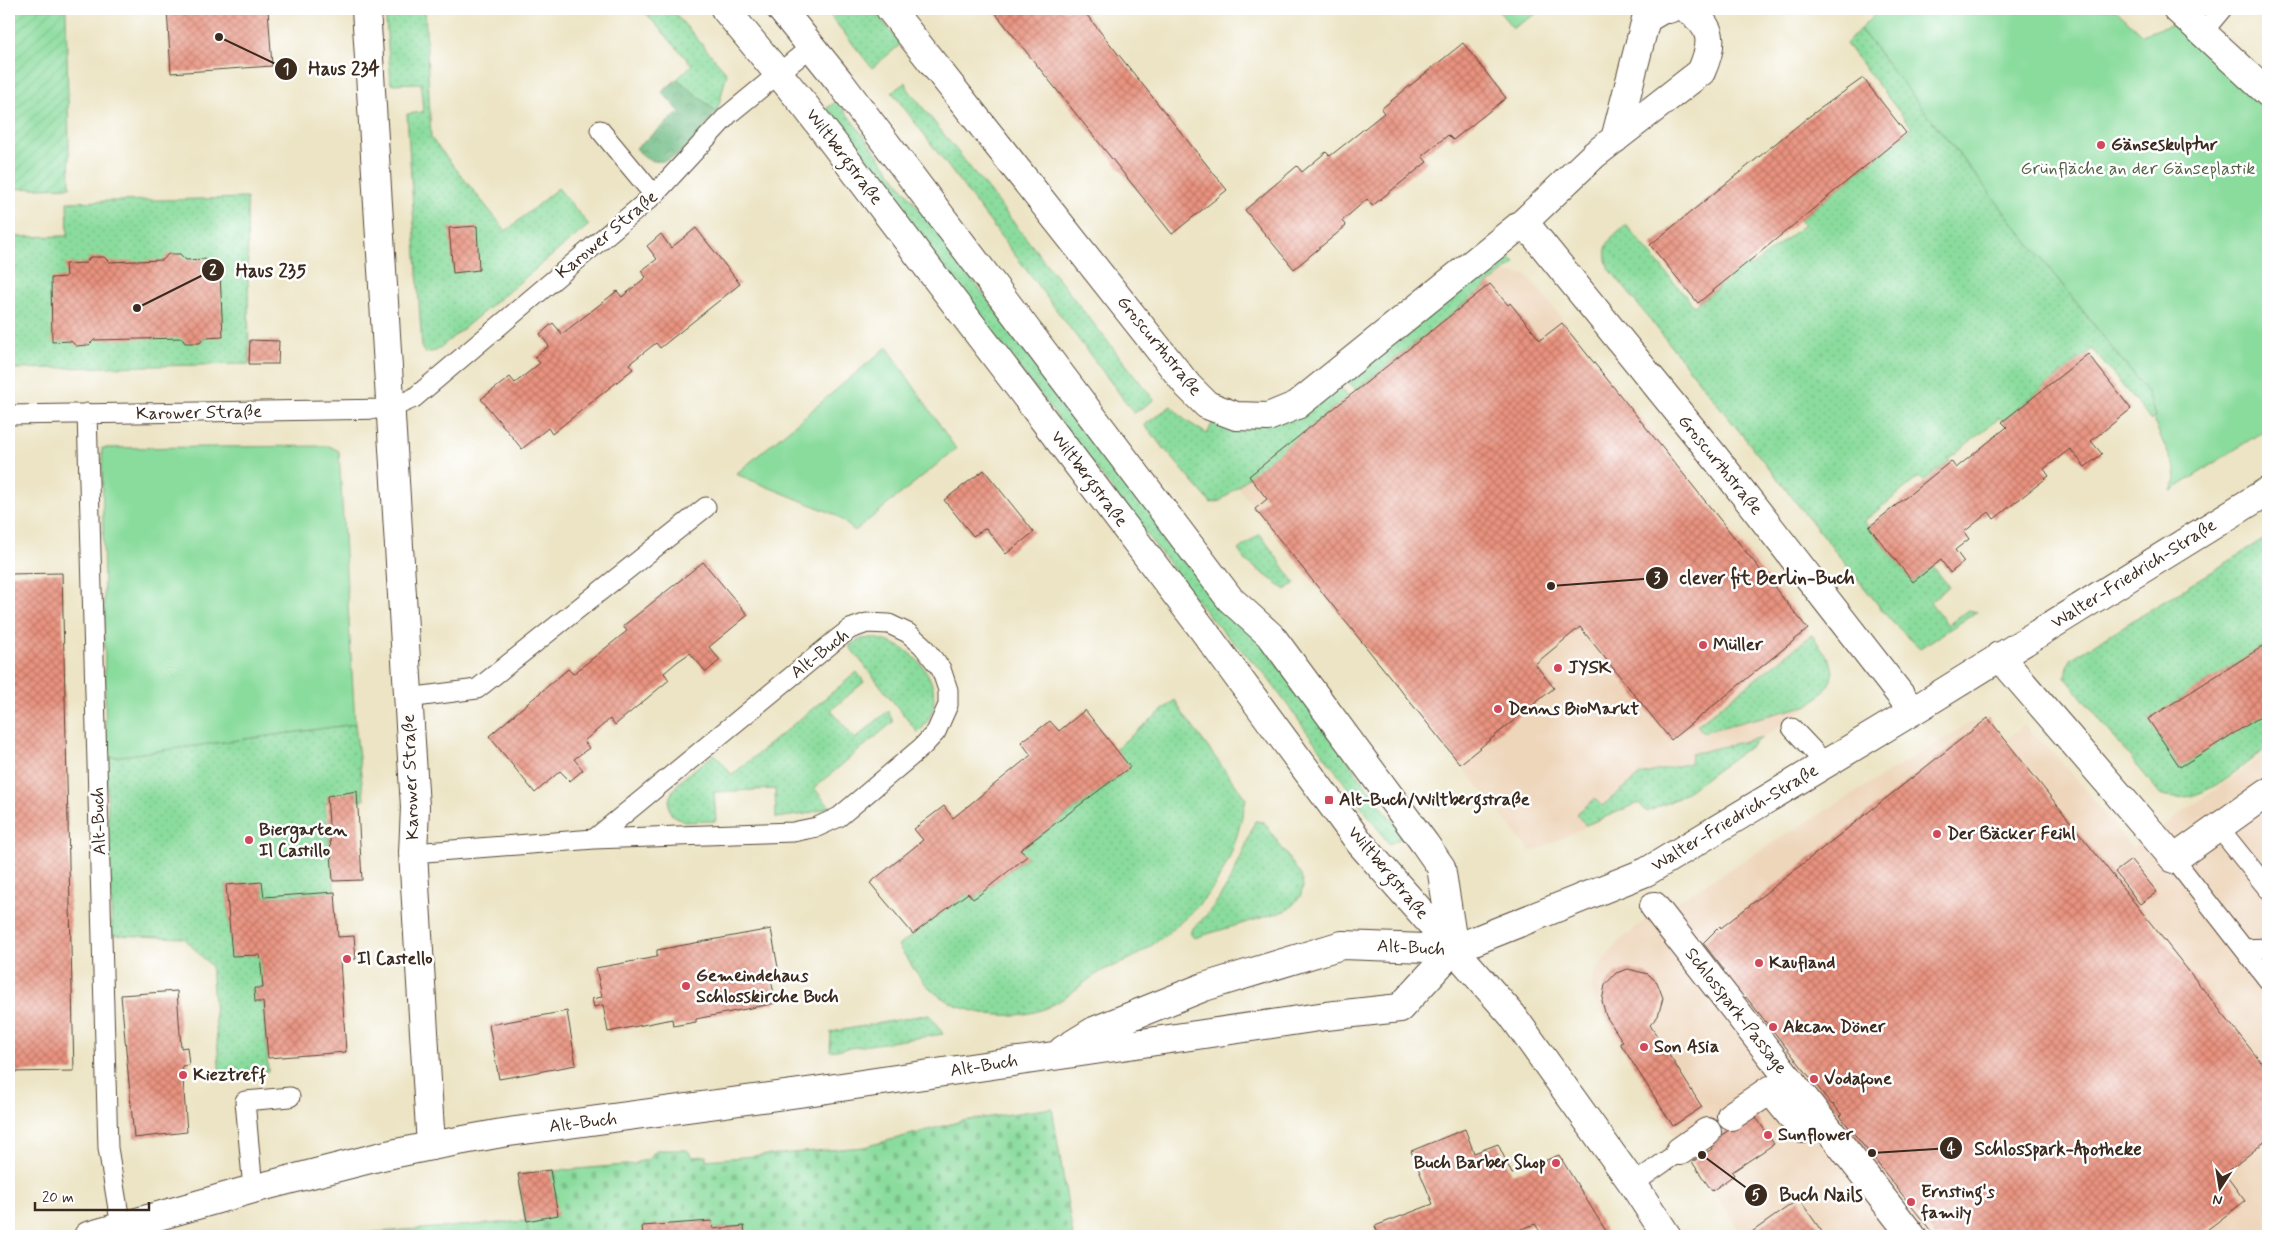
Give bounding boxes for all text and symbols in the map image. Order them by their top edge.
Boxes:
callout: Haus 234 [274,52,390,86]
text: Haus 234 [308,57,380,82]
text: 1 [283,60,289,80]
street label: Wiltbergstraße [798,104,888,211]
place label: Gänseskulptur [2111,133,2218,157]
marker: Gänseskulptur [2095,139,2107,151]
park label: Grünfläche an der Gänseplastik [2021,157,2255,181]
street label: Karower Straße [551,185,663,285]
callout: Haus 235 [200,253,316,287]
text: Haus 235 [236,259,307,284]
text: 2 [209,261,217,281]
street label: Groscurthstraße [1111,291,1207,401]
street label: Karower Straße [136,400,262,426]
street label: Groscurthstraße [1672,410,1768,520]
street label: Wiltbergstraße [1043,426,1133,533]
street label: Walter-Friedrich-Straße [2047,513,2221,635]
callout: clever fit Berlin-Buch [1644,561,1864,595]
text: clever fit Berlin-Buch [1679,566,1855,591]
text: 3 [1654,569,1661,589]
street label: Alt-Buch [786,624,854,684]
place label: Müller [1713,633,1764,657]
marker: Müller [1697,639,1709,651]
place label: JYSK [1568,656,1611,680]
marker: JYSK [1552,662,1564,674]
place label: Denns BioMarkt [1508,697,1639,721]
marker: Denns BioMarkt [1492,703,1504,715]
street label: Karower Straße [397,713,425,840]
street label: Walter-Friedrich-Straße [1647,759,1823,877]
street label: Alt-Buch [86,787,112,855]
place label: Alt-Buch/Wiltbergstraße [1339,788,1530,814]
marker: Alt-Buch/Wiltbergstraße [1323,794,1335,806]
place label: Biergarten Il Castillo [259,818,348,863]
street label: Wiltbergstraße [1340,821,1434,926]
place label: Der Bäcker Feihl [1947,822,2076,846]
marker: Der Bäcker Feihl [1931,828,1943,840]
marker: Biergarten Il Castillo [243,834,255,846]
street label: Alt-Buch [1376,934,1446,962]
street label: Schlosspark-Passage [1679,943,1793,1079]
place label: Il Castello [357,947,433,971]
place label: Kaufland [1769,951,1835,975]
marker: Il Castello [341,953,353,965]
marker: Kaufland [1753,957,1765,969]
place label: Gemeindehaus Schlosskirche Buch [696,964,839,1009]
marker: Gemeindehaus Schlosskirche Buch [680,980,692,992]
place label: Akcan Döner [1783,1015,1886,1039]
marker: Akcan Döner [1767,1021,1779,1033]
place label: Son Asia [1654,1035,1719,1059]
marker: Son Asia [1638,1041,1650,1053]
street label: Alt-Buch [948,1049,1020,1083]
place label: Kieztreff [193,1063,266,1087]
place label: Vodafone [1824,1067,1892,1093]
marker: Kieztreff [177,1069,189,1081]
marker: Vodafone [1808,1073,1820,1085]
street label: Alt-Buch [548,1107,618,1139]
place label: Sunflower [1778,1123,1854,1147]
marker: Sunflower [1762,1129,1774,1141]
callout: Schlosspark-Apotheke [1939,1131,2152,1165]
text: Schlosspark-Apotheke [1974,1137,2142,1164]
text: 4 [1947,1139,1956,1159]
place label: Buch Barber Shop [1414,1151,1546,1175]
marker: Buch Barber Shop [1550,1157,1562,1169]
north arrow [2194,1162,2244,1212]
callout: Buch Nails [1744,1178,1872,1212]
scale bar [35,1180,149,1212]
place label: Ernsting's family [1920,1180,1995,1225]
text: Buch Nails [1779,1183,1863,1208]
text: 5 [1751,1186,1761,1206]
text: 20 m [42,1188,74,1208]
text: N [2211,1190,2224,1210]
marker: Ernsting's family [1905,1196,1917,1208]

